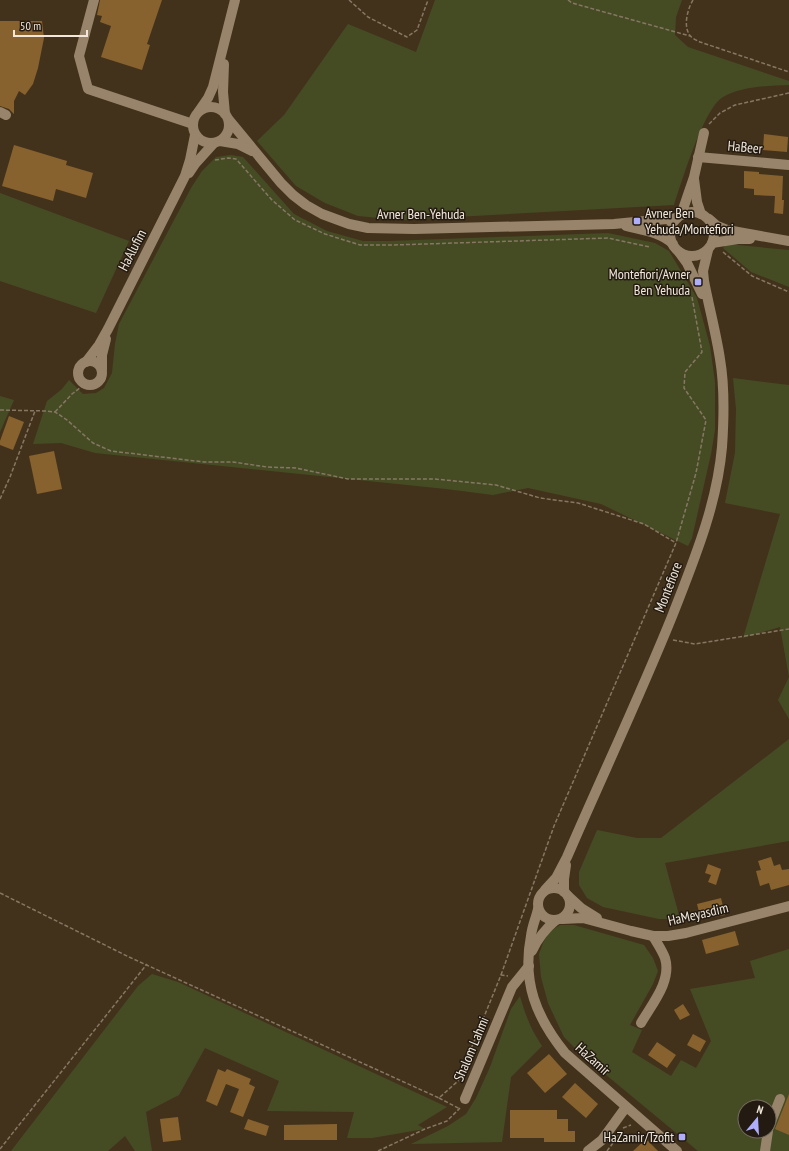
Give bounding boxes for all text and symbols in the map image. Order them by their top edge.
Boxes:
scale bar [14,12,87,38]
text: 50 m [20,18,41,33]
street label: HaBeer [727,137,763,158]
place label: Avner Ben Yehuda/Montefiori [645,204,734,238]
street label: Avner Ben-Yehuda [377,205,465,223]
marker: Avner Ben Yehuda/Montefiori [632,216,642,226]
street label: HaAlufim [114,226,150,274]
place label: Montefiori/Avner Ben Yehuda [609,265,690,299]
marker: Montefiori/Avner Ben Yehuda [693,277,703,287]
street label: Montefiore [650,559,686,615]
street label: HaMeyasdim [666,898,730,930]
street label: Shalom Lahmi [449,1014,493,1084]
street label: HaZamir [572,1039,614,1079]
north arrow [737,1099,777,1139]
text: N [755,1102,765,1117]
place label: HaZamir/Tzofit [604,1128,674,1146]
marker: HaZamir/Tzofit [677,1132,687,1142]

